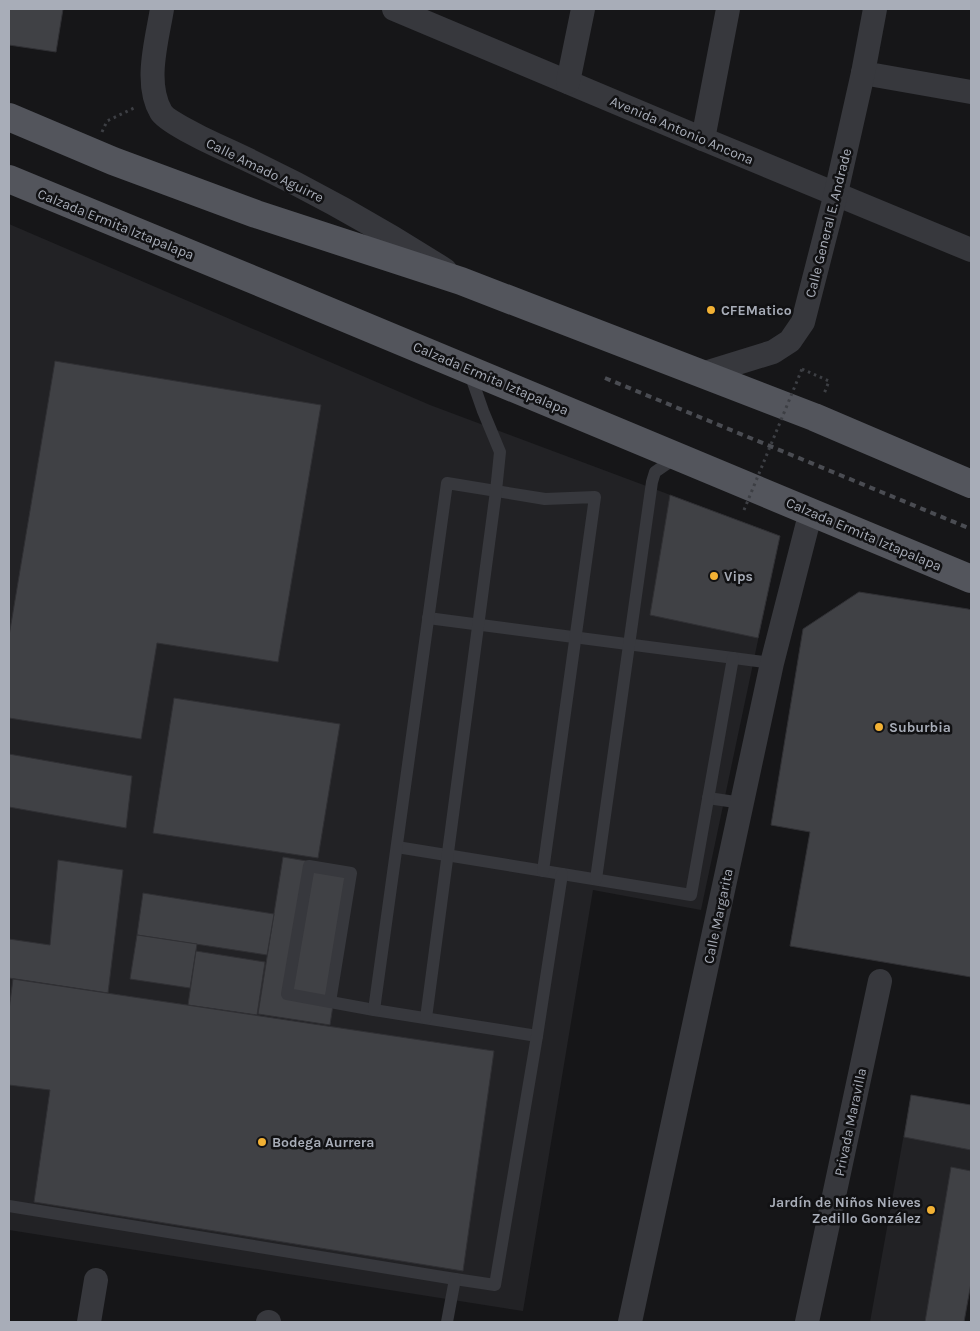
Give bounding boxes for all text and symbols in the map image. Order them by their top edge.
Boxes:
street label: Avenida Antonio Ancona [607,92,756,168]
street label: Calle Amado Aguirre [203,135,326,206]
street label: Calle General E. Andrade [802,147,855,300]
street label: Calzada Ermita Iztapalapa [35,185,197,264]
place label: CFEMatico [721,302,792,319]
marker: CFEMatico [705,304,717,316]
street label: Calzada Ermita Iztapalapa [410,338,571,419]
street label: Calzada Ermita Iztapalapa [783,494,944,575]
place label: Vips [724,568,753,585]
marker: Vips [708,570,720,582]
place label: Suburbia [889,719,951,736]
marker: Suburbia [873,721,885,733]
street label: Calle Margarita [700,867,737,965]
street label: Privada Maravilla [831,1066,870,1178]
place label: Bodega Aurrera [272,1134,375,1151]
marker: Bodega Aurrera [256,1136,268,1148]
place label: Jardín de Niños Nieves Zedillo González [770,1194,921,1227]
marker: Jardín de Niños Nieves Zedillo González [925,1204,937,1216]

